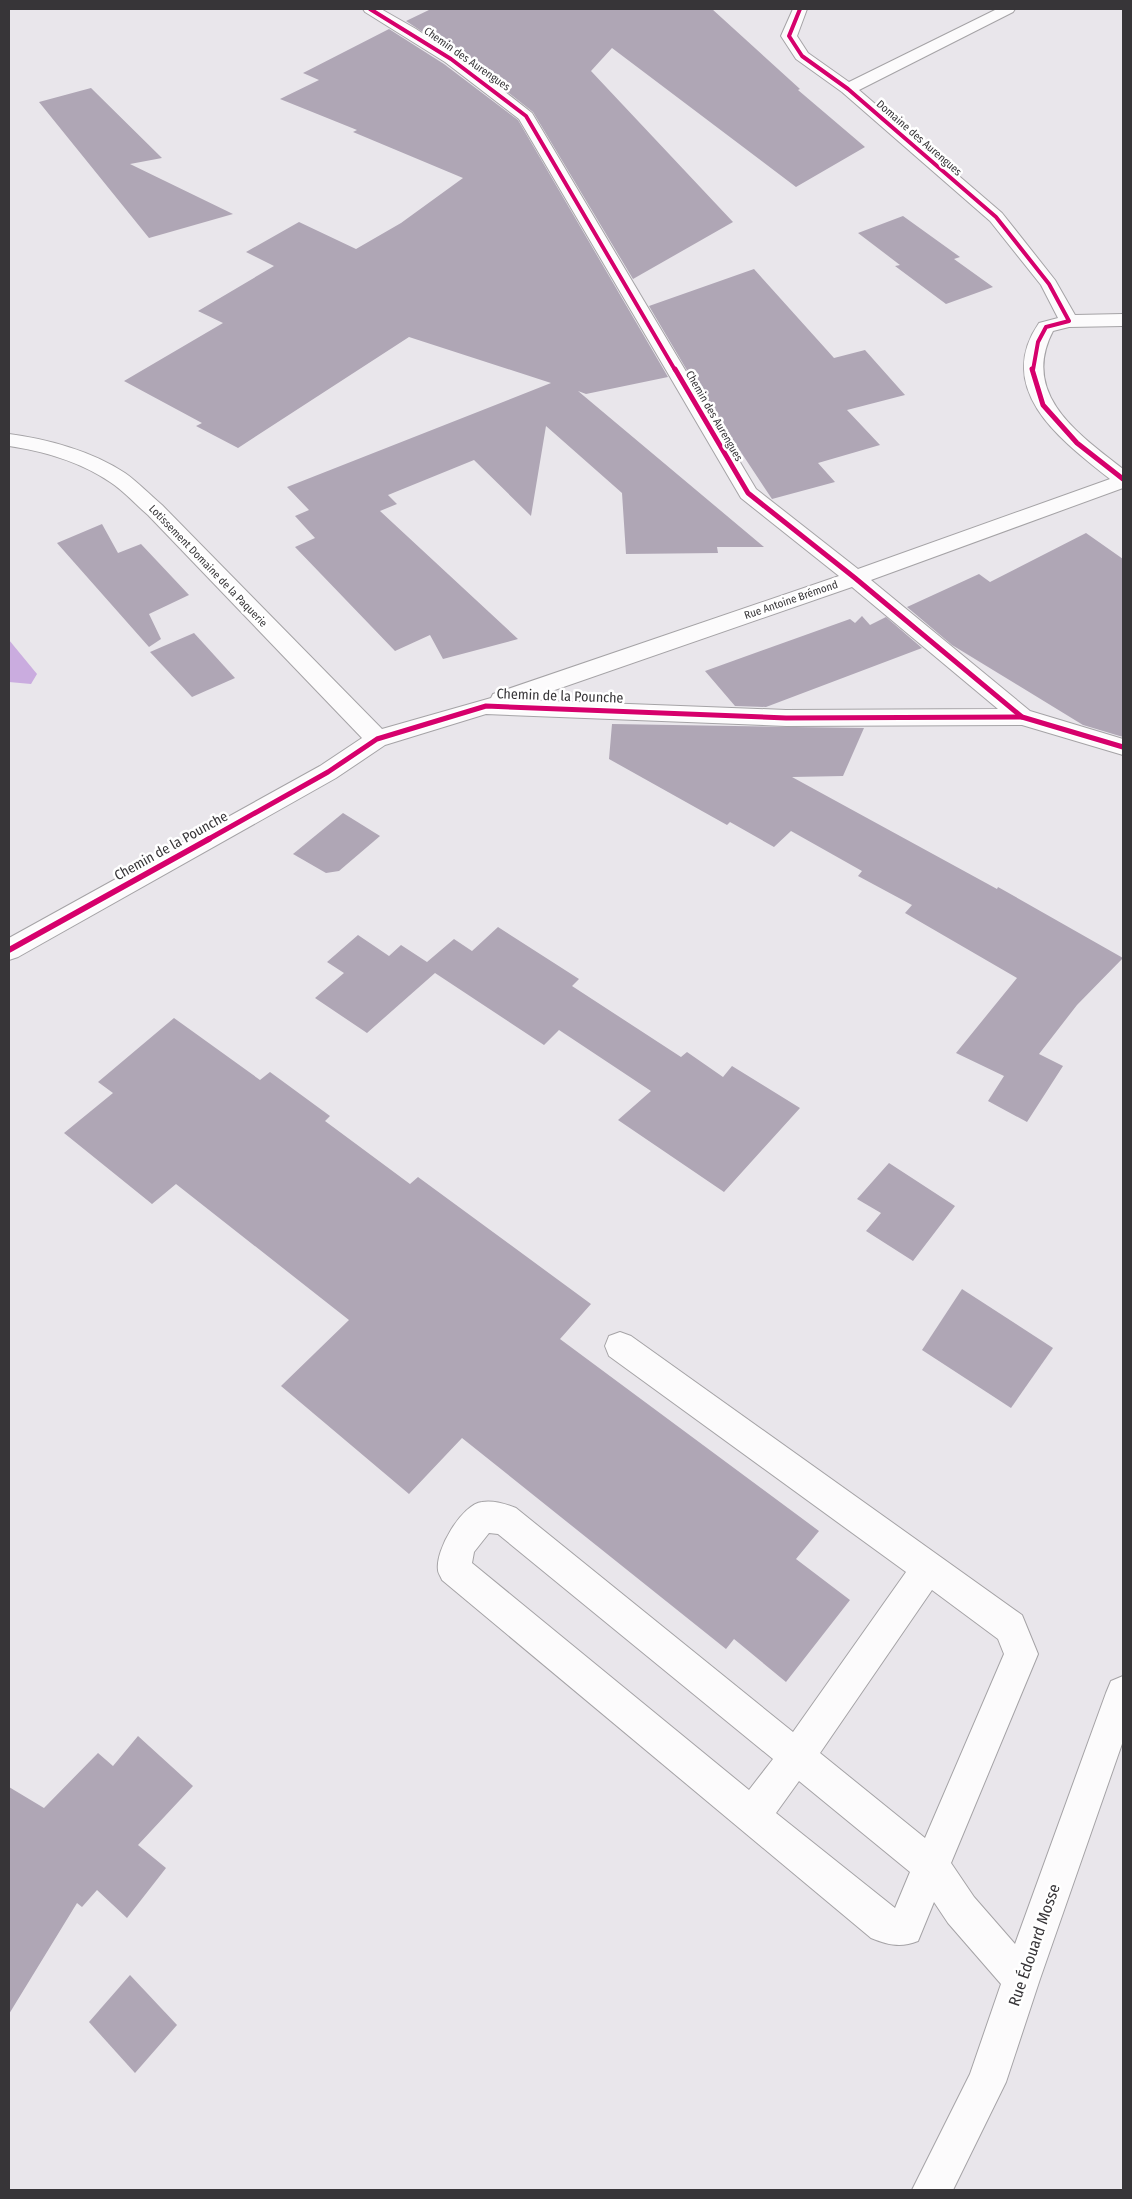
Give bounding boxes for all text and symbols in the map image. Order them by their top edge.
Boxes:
street label: Chemin des Aurengues [421,24,513,94]
street label: Domaine des Aurengues [874,98,964,179]
street label: Chemin des Aurengues [683,369,745,464]
street label: Lotissement Domaine de la Paquerie [146,502,270,630]
street label: Rue Antoine Brémond [743,578,839,622]
street label: Chemin de la Pounche [496,685,624,707]
street label: Chemin de la Pounche [111,808,231,884]
street label: Rue Édouard Mosse [1004,1881,1064,2009]

